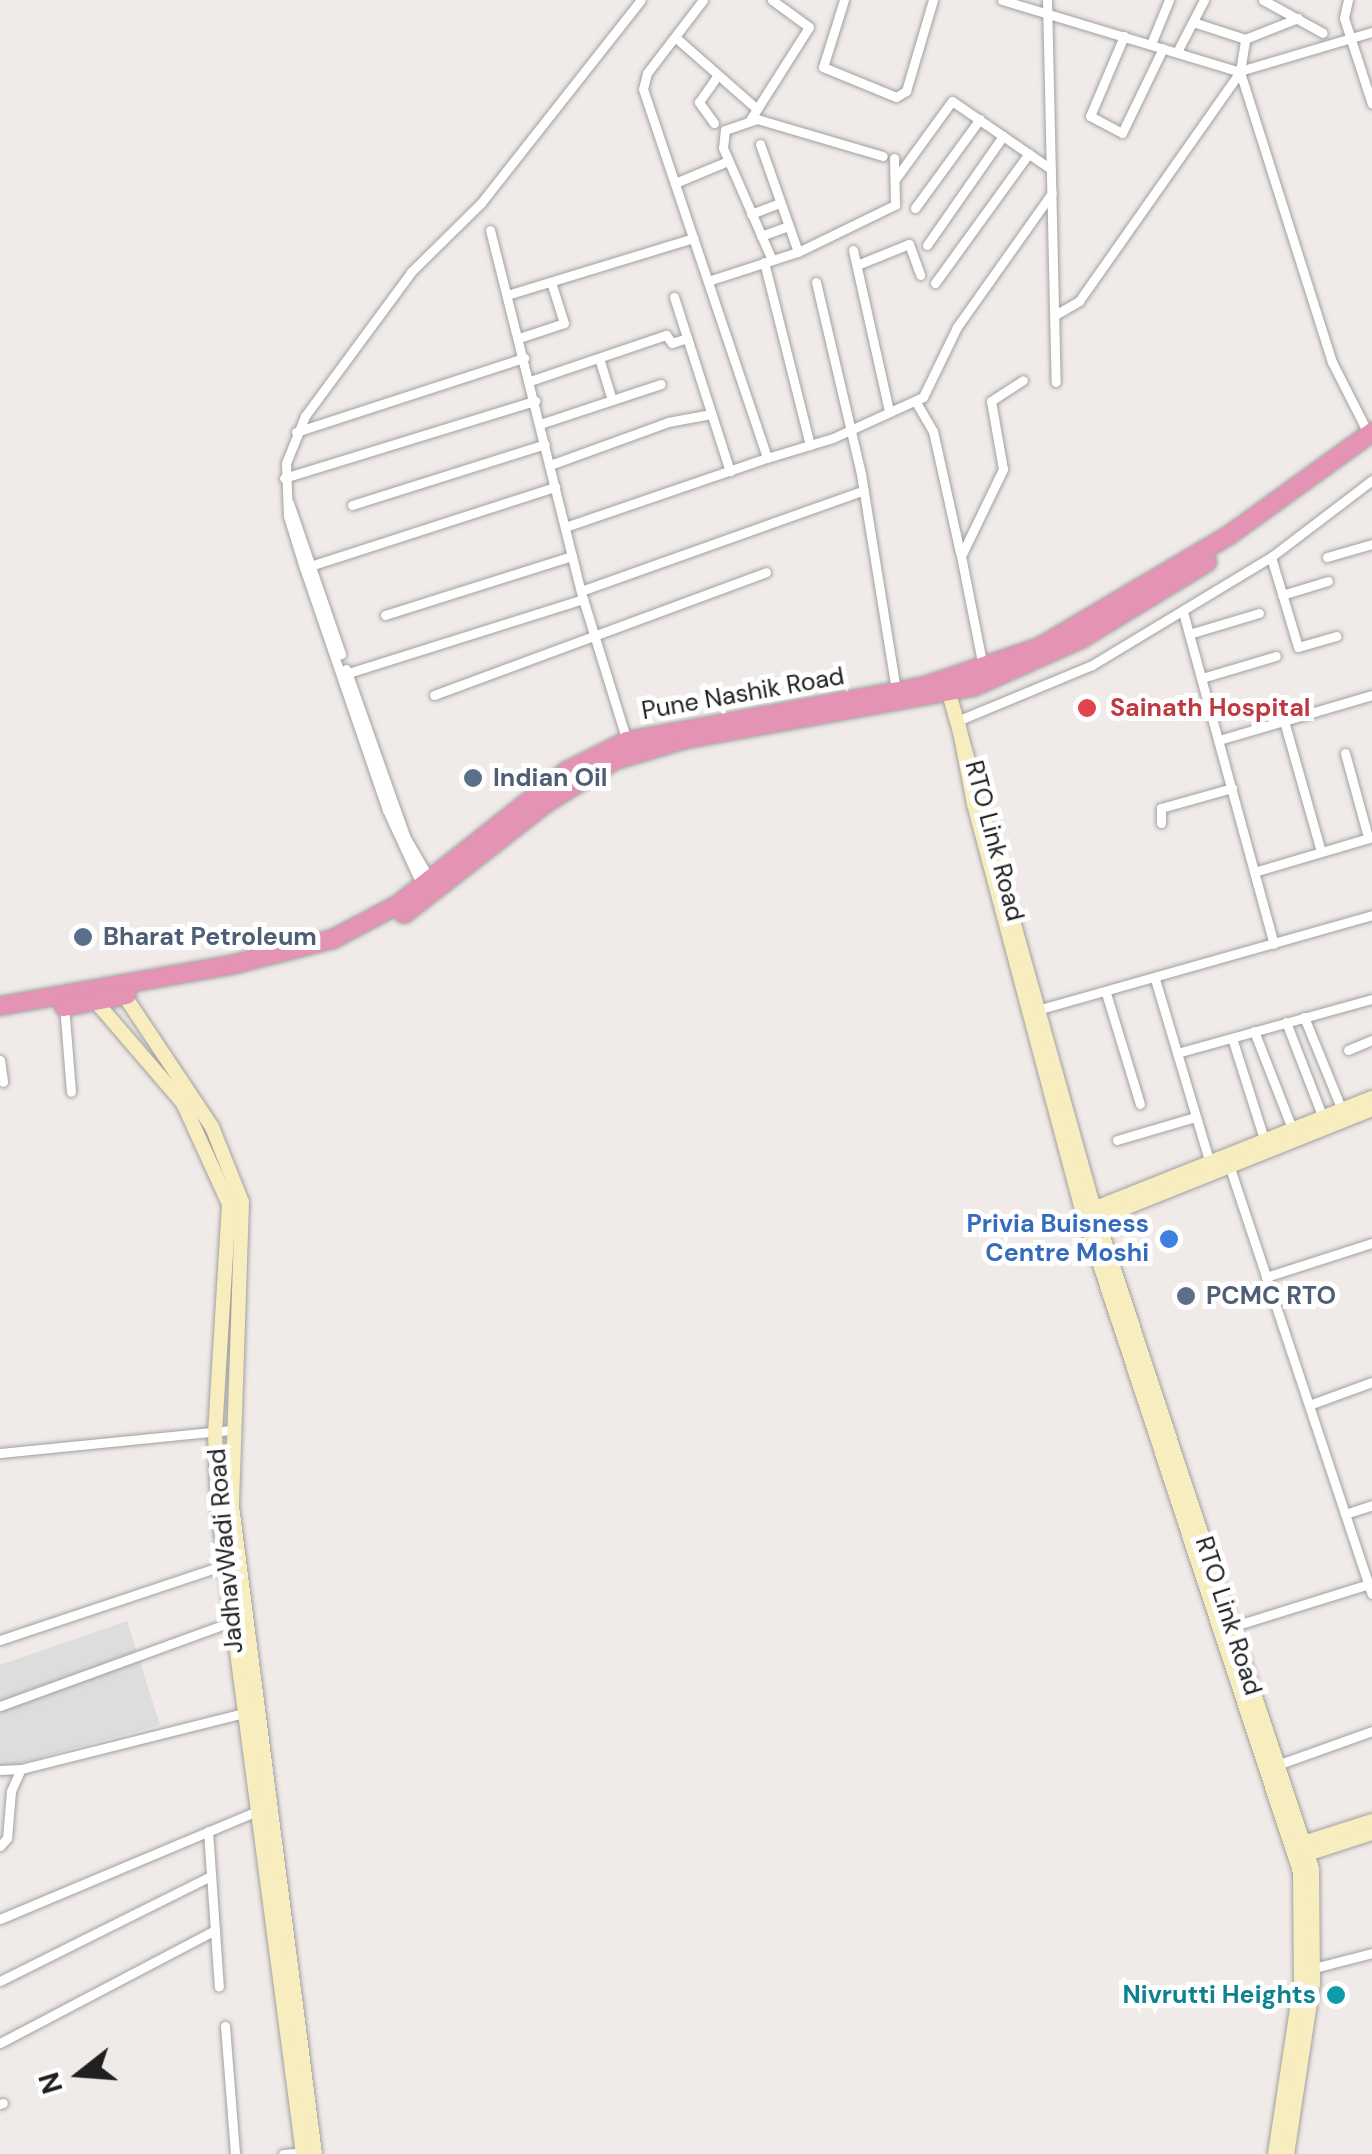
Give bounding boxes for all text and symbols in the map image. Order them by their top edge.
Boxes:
street label: Pune Nashik Road [639,661,847,727]
place label: Sainath Hospital [1110,693,1310,723]
marker: Sainath Hospital [1074,695,1100,721]
street label: RTO Link Road [958,757,1030,925]
place label: Indian Oil [493,763,608,793]
marker: Indian Oil [462,767,484,789]
place label: Bharat Petroleum [103,922,317,952]
marker: Bharat Petroleum [72,926,94,948]
place label: Privia Buisness Centre Moshi [967,1210,1149,1269]
marker: Privia Buisness Centre Moshi [1158,1228,1180,1250]
place label: PCMC RTO [1206,1281,1336,1311]
marker: PCMC RTO [1175,1285,1197,1307]
street label: JadhavWadi Road [202,1447,250,1655]
street label: RTO Link Road [1188,1533,1268,1699]
place label: Nivrutti Heights [1123,1980,1316,2010]
marker: Nivrutti Heights [1325,1984,1347,2006]
north arrow [30,2024,130,2124]
text: N [30,2068,72,2098]

